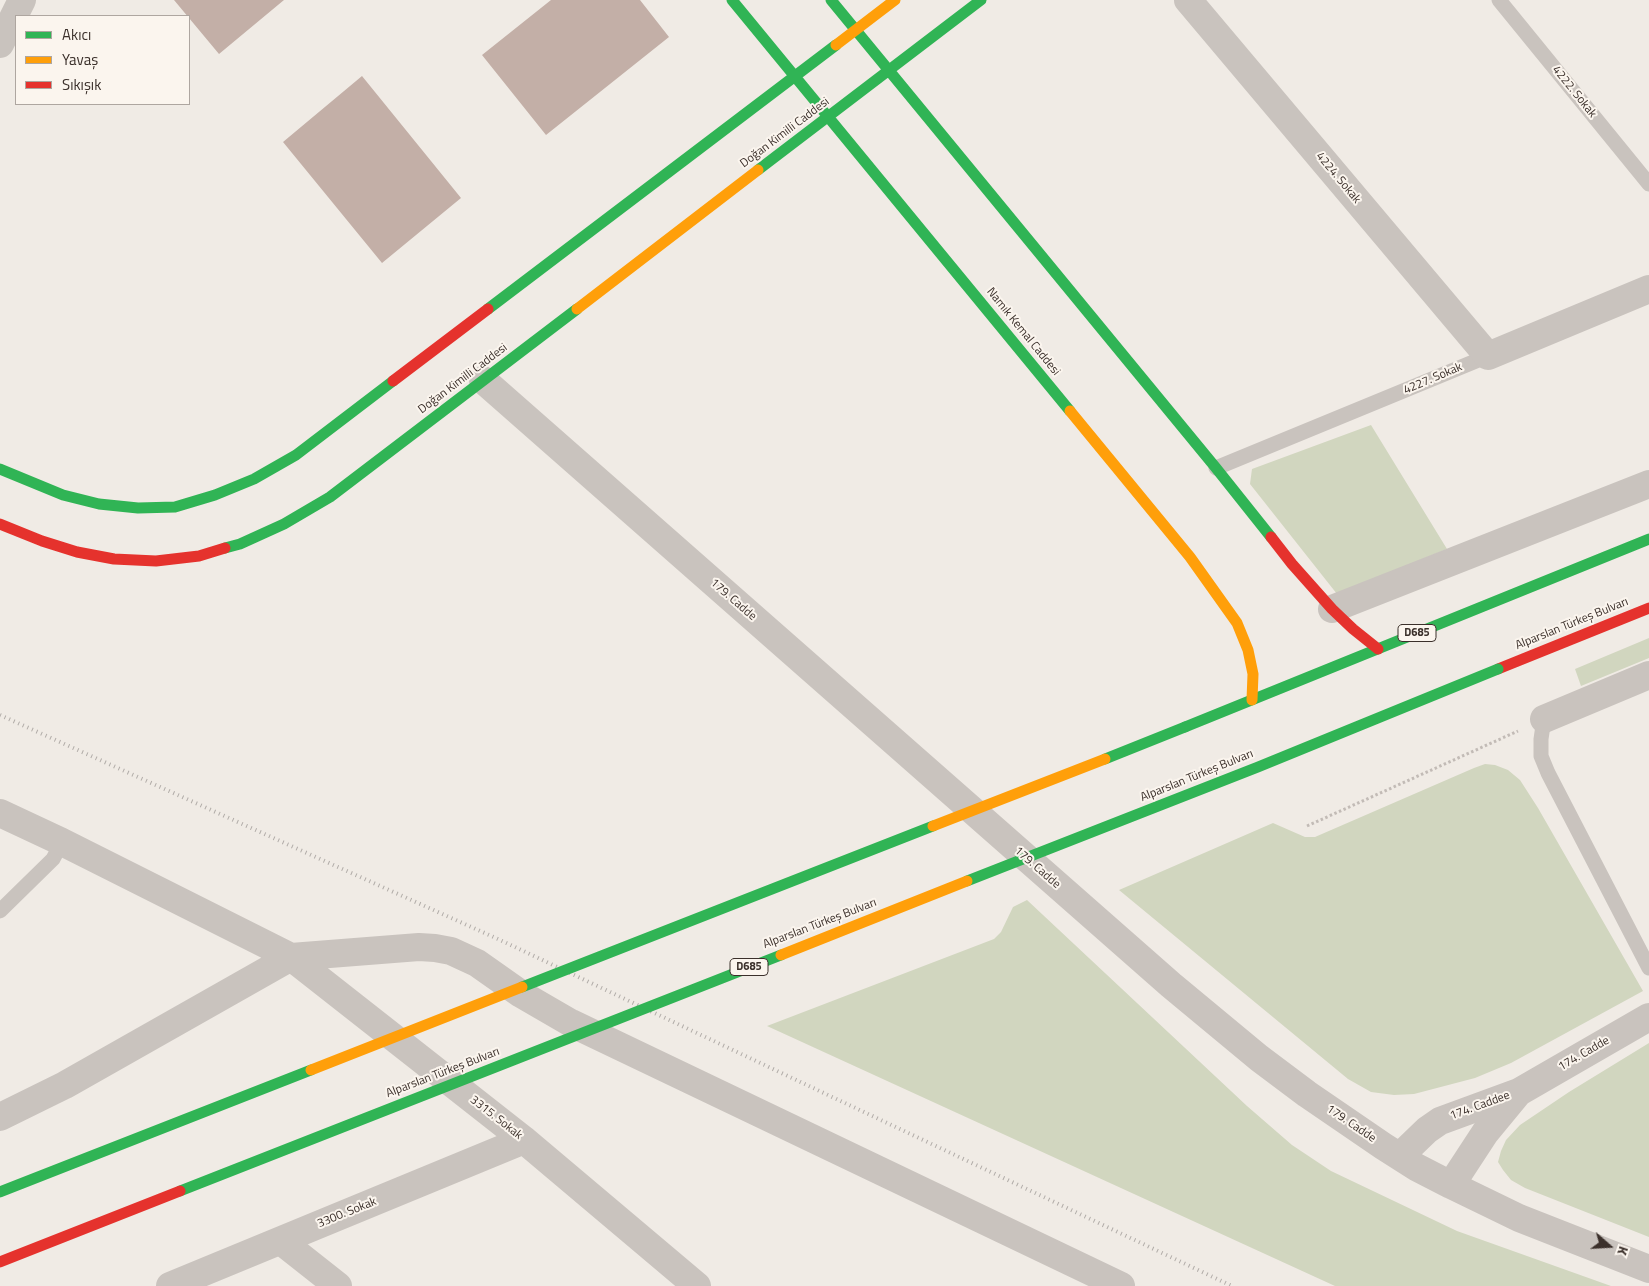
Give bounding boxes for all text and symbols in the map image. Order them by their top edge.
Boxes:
legend [15,15,190,105]
text: Akıcı [62,23,91,46]
text: Yavaş [62,48,98,71]
street label: 4222. Sokak [1549,63,1599,121]
text: Sıkışık [62,73,101,96]
street label: Doğan Kimilli Caddesi [738,95,832,171]
street label: 4224. Sokak [1312,149,1364,207]
street label: Namık Kemal Caddesi [983,285,1063,379]
street label: Doğan Kimilli Caddesi [416,341,510,417]
street label: 4227. Sokak [1401,360,1465,398]
street label: 179. Cadde [707,576,759,624]
street label: Alparslan Türkeş Bulvarı [1513,595,1631,653]
road number: D685 [1398,624,1436,641]
street label: Alparslan Türkeş Bulvarı [1138,747,1256,805]
street label: 179. Cadde [1011,844,1063,892]
street label: Alparslan Türkeş Bulvarı [761,896,879,952]
road number: D685 [730,959,768,976]
street label: 174. Cadde [1556,1034,1612,1074]
street label: Alparslan Türkeş Bulvarı [384,1045,502,1101]
street label: 174. Caddee [1448,1089,1512,1123]
street label: 3315. Sokak [467,1093,525,1143]
street label: 179. Cadde [1323,1102,1379,1146]
street label: 3300. Sokak [315,1195,379,1231]
north arrow [1584,1221,1634,1271]
text: K [1612,1244,1635,1258]

